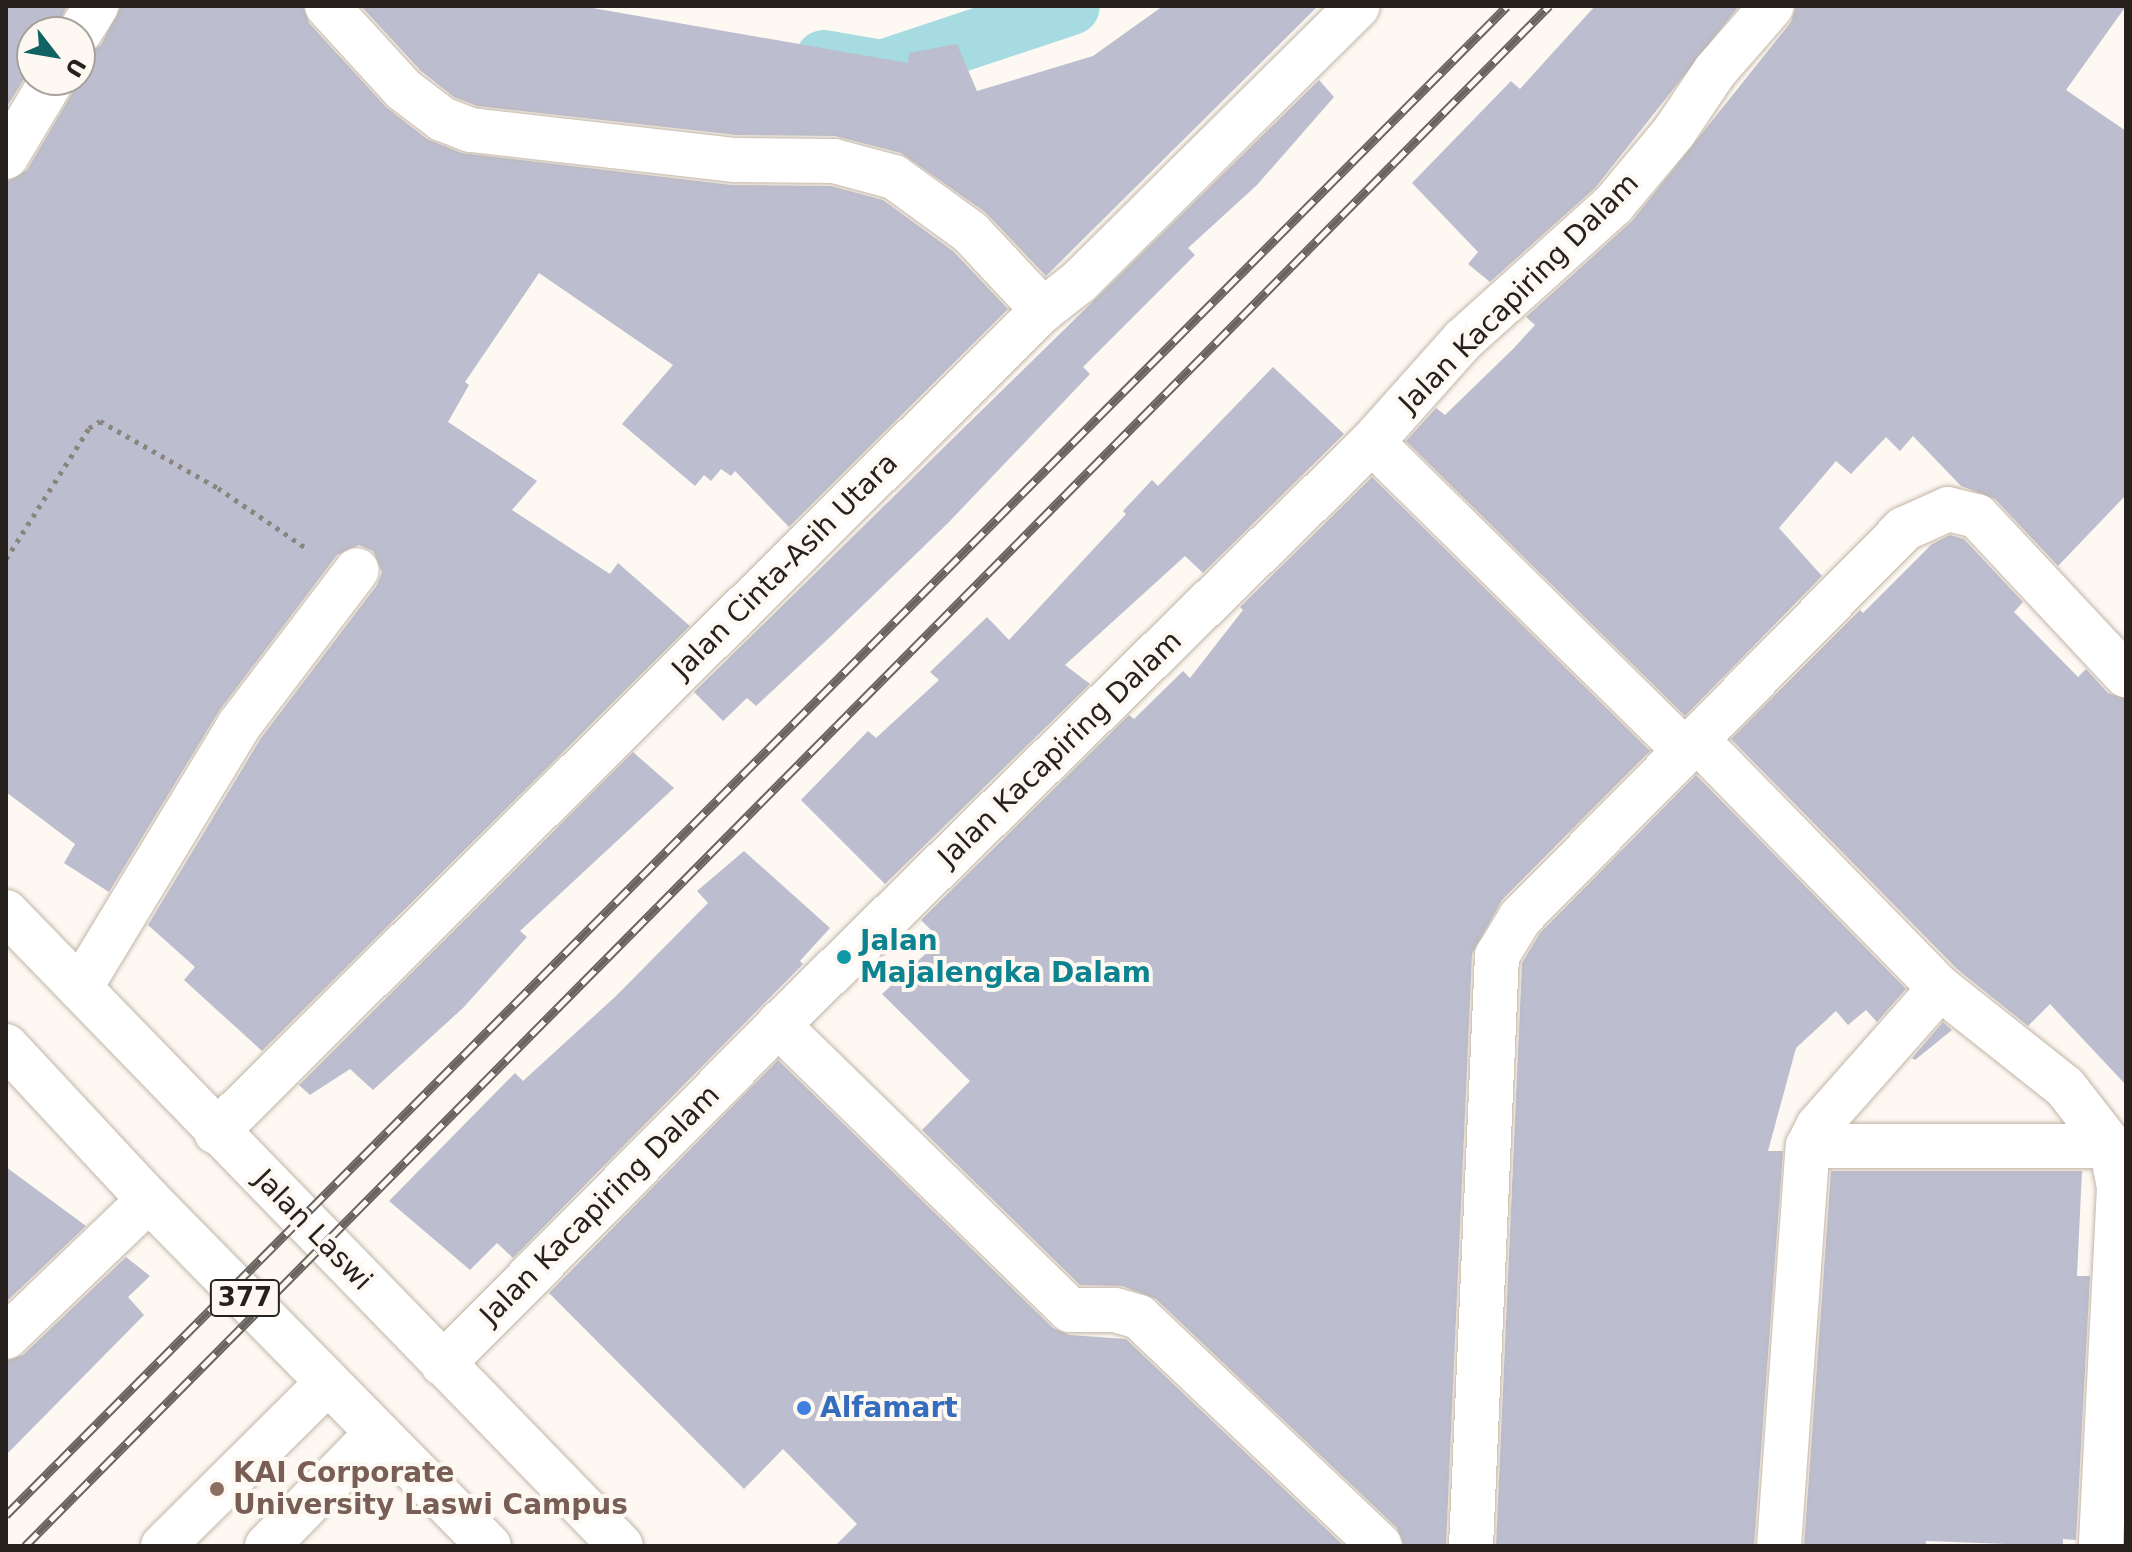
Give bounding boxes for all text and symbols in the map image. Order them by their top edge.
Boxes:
north arrow [16,16,96,96]
text: U [60,53,91,82]
street label: Jalan Kacapiring Dalam [1392,166,1646,420]
street label: Jalan Cinta-Asih Utara [665,446,905,686]
street label: Jalan Kacapiring Dalam [932,624,1188,874]
place label: Jalan Majalengka Dalam [860,924,1151,990]
marker: Jalan Majalengka Dalam [835,948,853,966]
street label: Jalan Kacapiring Dalam [473,1078,727,1332]
street label: Jalan Laswi [247,1163,379,1297]
road number: 377 [209,1276,281,1320]
place label: Alfamart [820,1391,958,1425]
marker: Alfamart [795,1399,813,1417]
place label: KAI Corporate University Laswi Campus [233,1456,628,1522]
marker: KAI Corporate University Laswi Campus [208,1480,226,1498]

